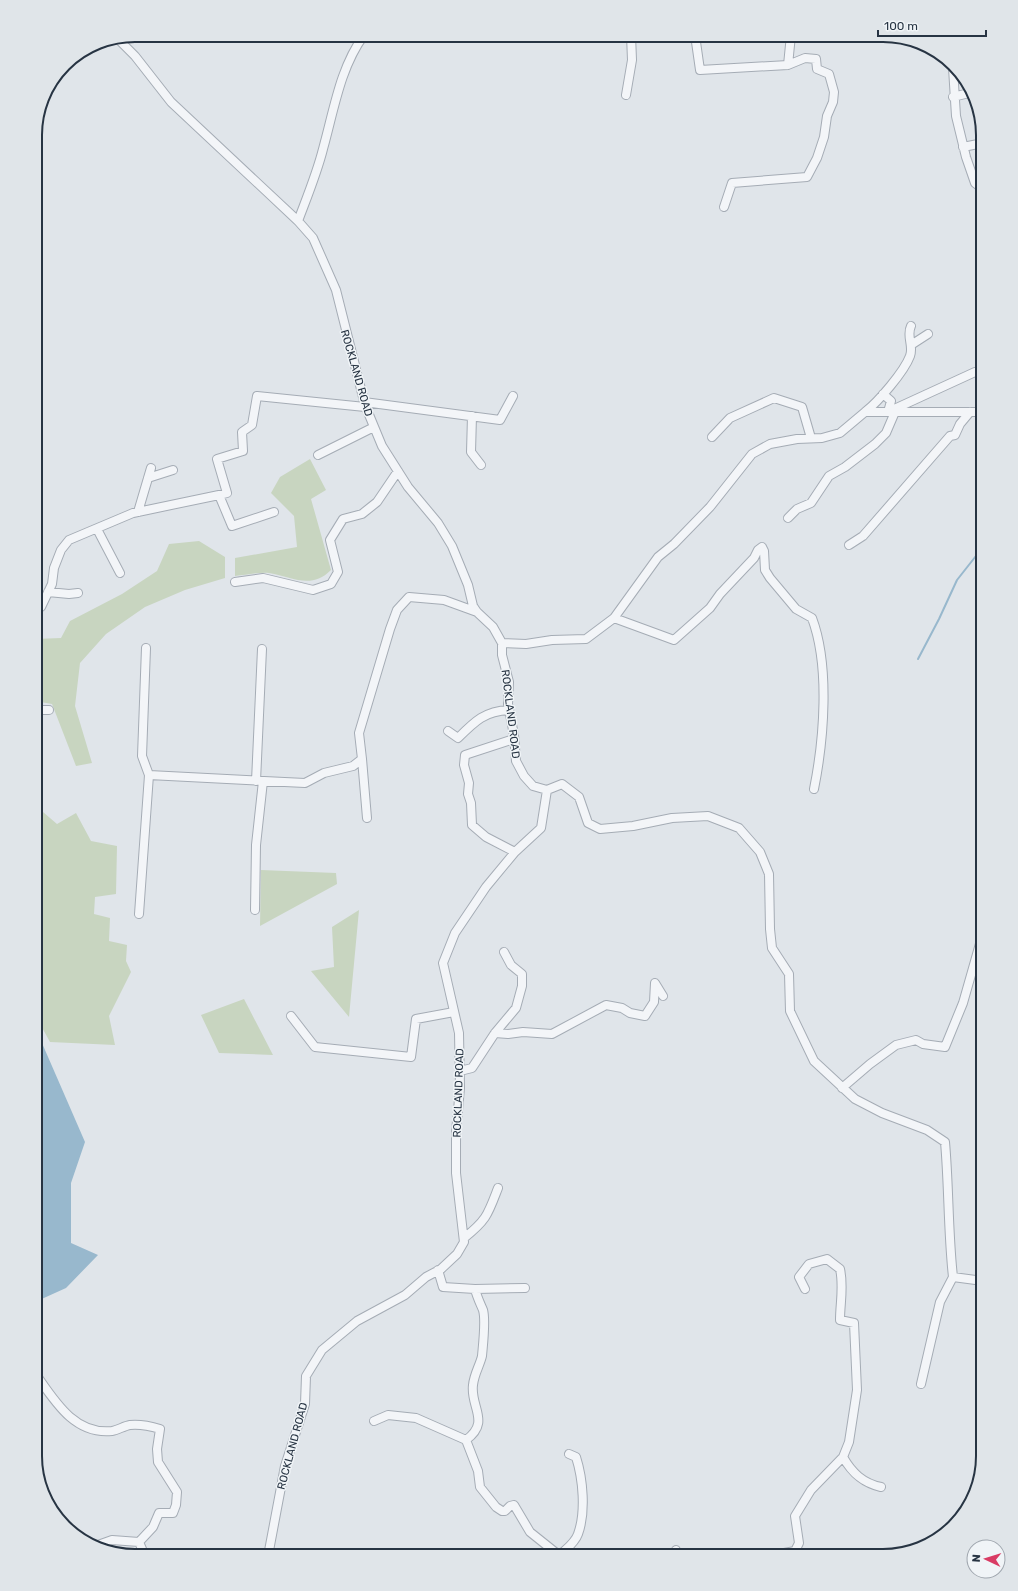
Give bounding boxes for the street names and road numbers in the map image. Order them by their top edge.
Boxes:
street label: ROCKLAND ROAD [338,328,375,418]
street label: ROCKLAND ROAD [499,669,522,759]
street label: ROCKLAND ROAD [450,1048,467,1138]
street label: ROCKLAND ROAD [275,1401,310,1491]

